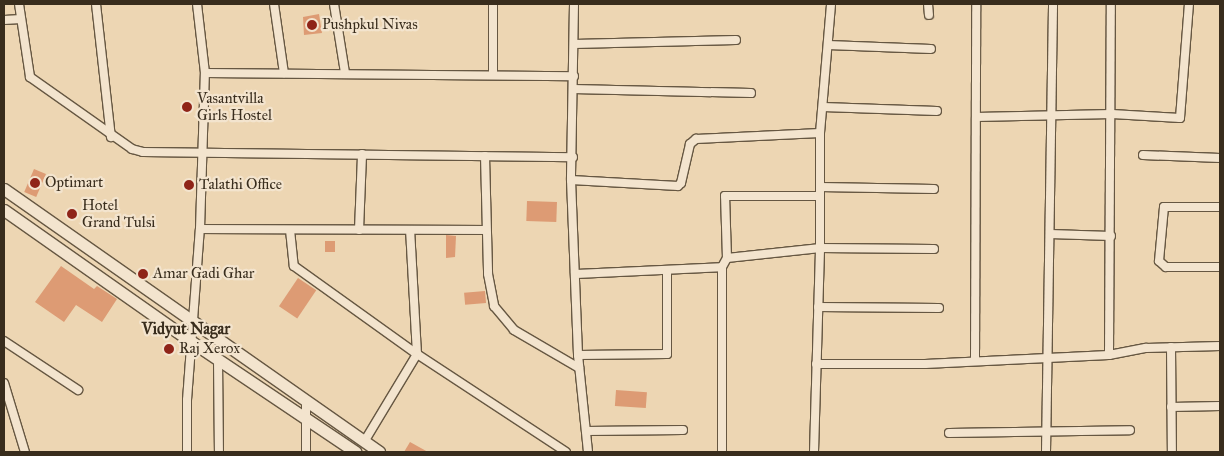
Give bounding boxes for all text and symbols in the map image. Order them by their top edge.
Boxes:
place label: Pushpkul Nivas [322,16,418,34]
marker: Pushpkul Nivas [306,19,318,31]
place label: Vasantvilla Girls Hostel [197,89,272,124]
marker: Vasantvilla Girls Hostel [181,101,193,113]
place label: Optimart [45,174,103,192]
place label: Talathi Office [199,176,282,194]
marker: Optimart [29,177,41,189]
marker: Talathi Office [183,179,195,191]
place label: Hotel Grand Tulsi [82,196,155,231]
marker: Hotel Grand Tulsi [66,208,78,220]
place label: Amar Gadi Ghar [153,265,254,283]
marker: Amar Gadi Ghar [137,268,149,280]
district label: Vidyut Nagar [142,319,230,339]
place label: Raj Xerox [179,340,240,358]
marker: Raj Xerox [163,343,175,355]

